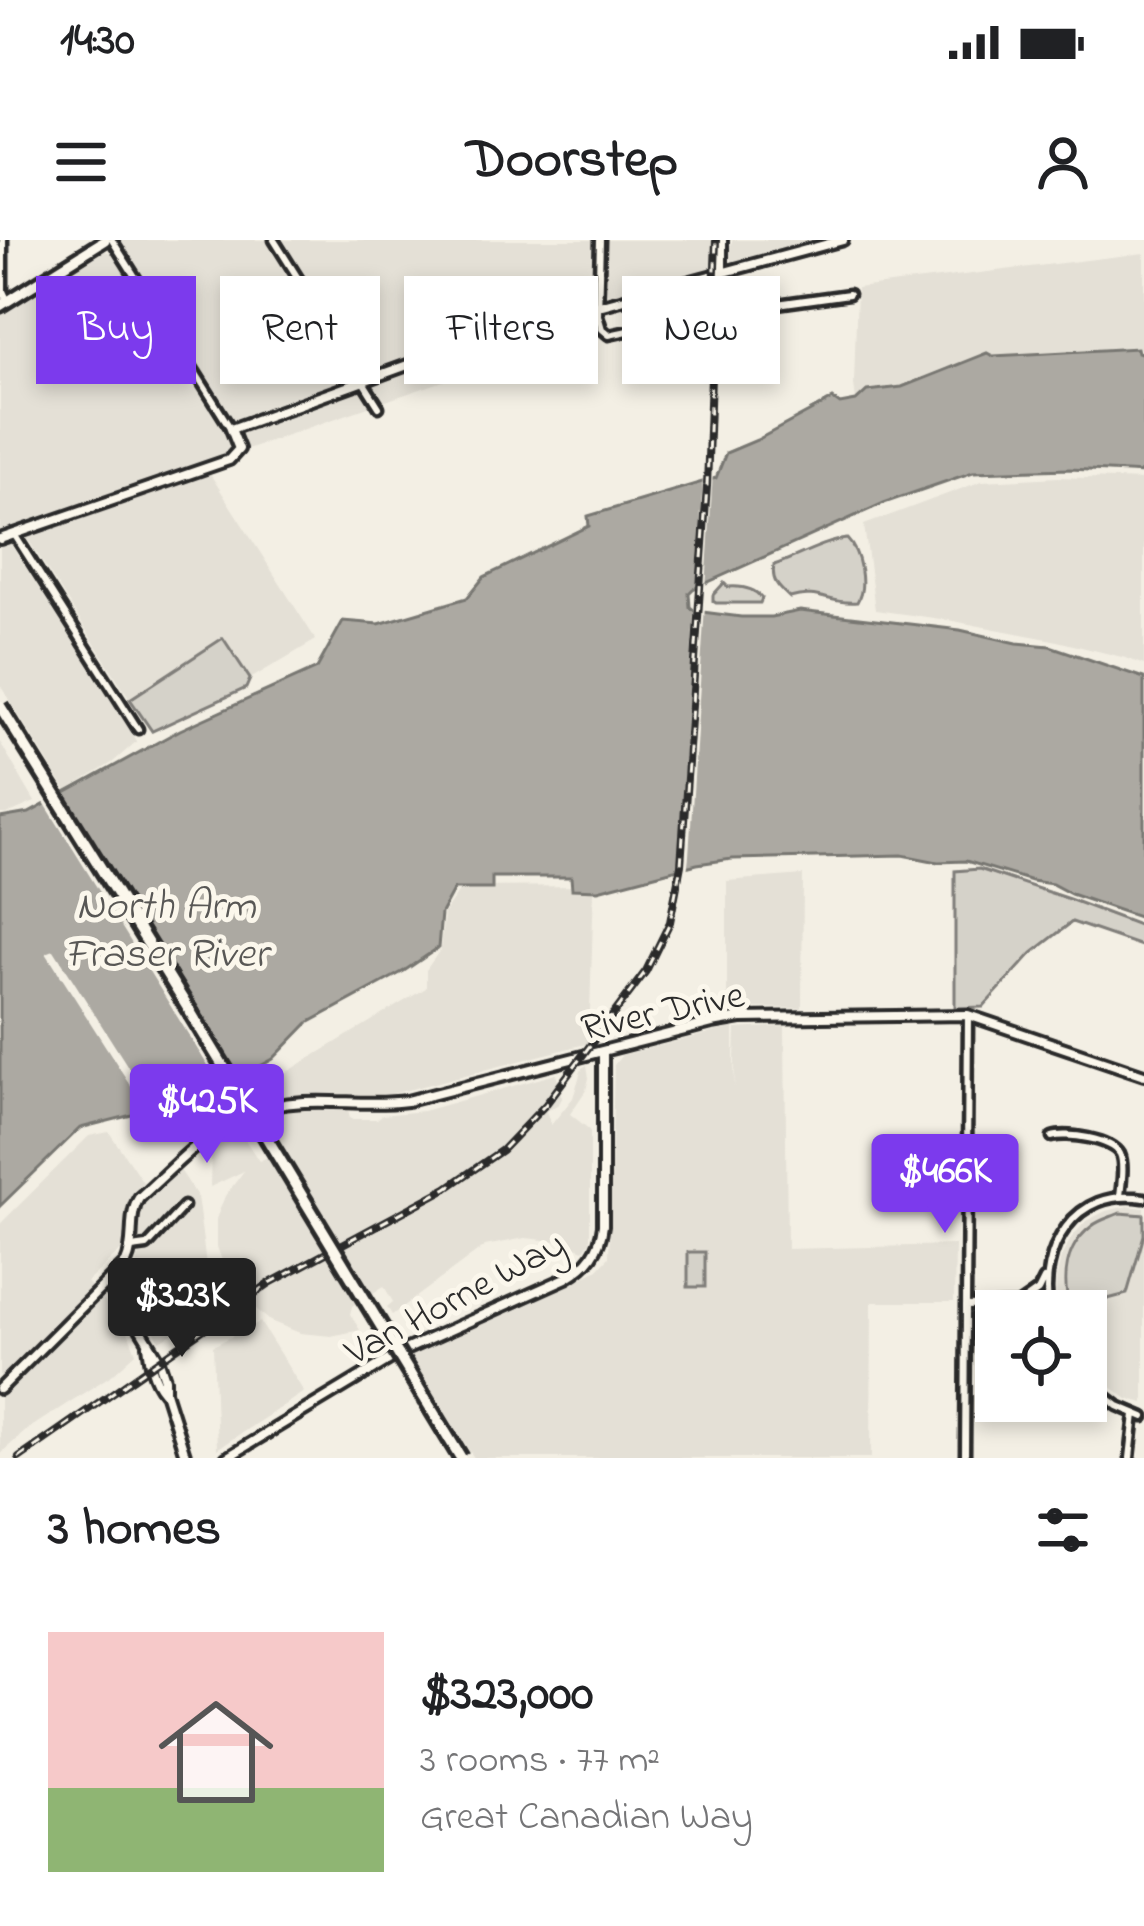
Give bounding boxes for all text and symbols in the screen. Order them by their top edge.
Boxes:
text: 14:30 [60,9,135,75]
text: Doorstep [466,123,678,201]
icon: menu [48,129,114,195]
icon: person [1030,129,1096,195]
chip: Buy [36,276,196,384]
chip: Rent [220,276,380,384]
chip: Filters [404,276,598,384]
chip: New [622,276,780,384]
water label: North Arm Fraser River [64,877,273,986]
street label: River Drive [576,968,750,1058]
pin: $425K [123,1064,291,1166]
text: $425K [157,1074,257,1131]
pin: $466K [861,1134,1029,1236]
text: $466K [899,1144,991,1201]
street label: Van Horne Way [335,1218,577,1383]
pin: $323K [98,1258,266,1360]
text: $323K [135,1268,229,1325]
map controls [975,1290,1107,1422]
button: locate [975,1290,1107,1422]
text: 3 homes [48,1493,221,1568]
icon: filters [1030,1497,1096,1563]
text: $323,000 [420,1658,593,1733]
icon: home [144,1680,288,1824]
text: 3 rooms · 77 m² [420,1733,660,1790]
text: Great Canadian Way [420,1790,753,1847]

